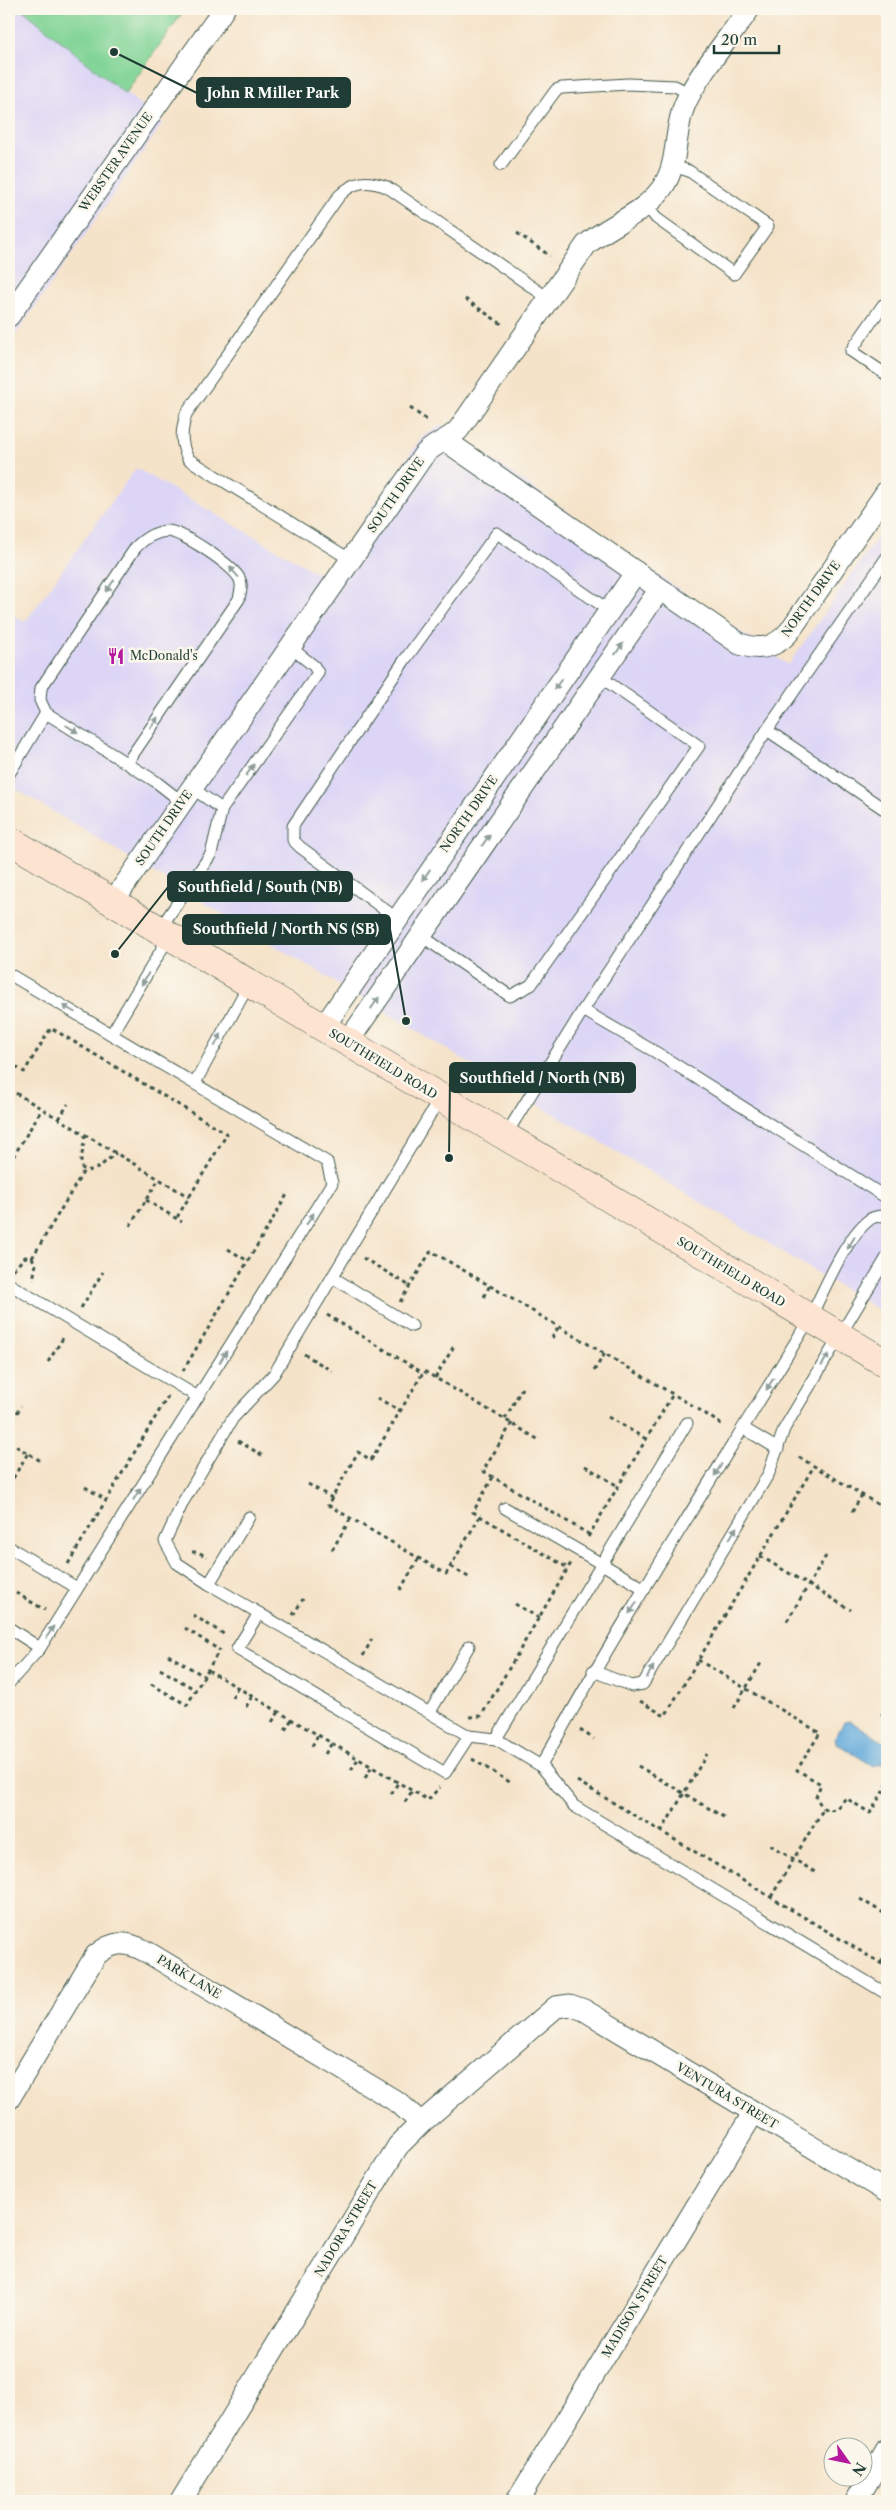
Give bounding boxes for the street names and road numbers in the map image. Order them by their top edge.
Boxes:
street label: WEBSTER AVENUE [75,109,155,215]
street label: SOUTH DRIVE [364,454,427,535]
street label: NORTH DRIVE [778,558,843,640]
street label: NORTH DRIVE [436,772,501,855]
street label: SOUTH DRIVE [132,787,195,868]
street label: SOUTHFIELD ROAD [326,1025,440,1102]
street label: SOUTHFIELD ROAD [674,1233,788,1310]
street label: PARK LANE [154,1952,224,2002]
street label: VENTURA STREET [673,2059,781,2132]
street label: NADORA STREET [311,2178,380,2279]
street label: MADISON STREET [598,2253,671,2360]

